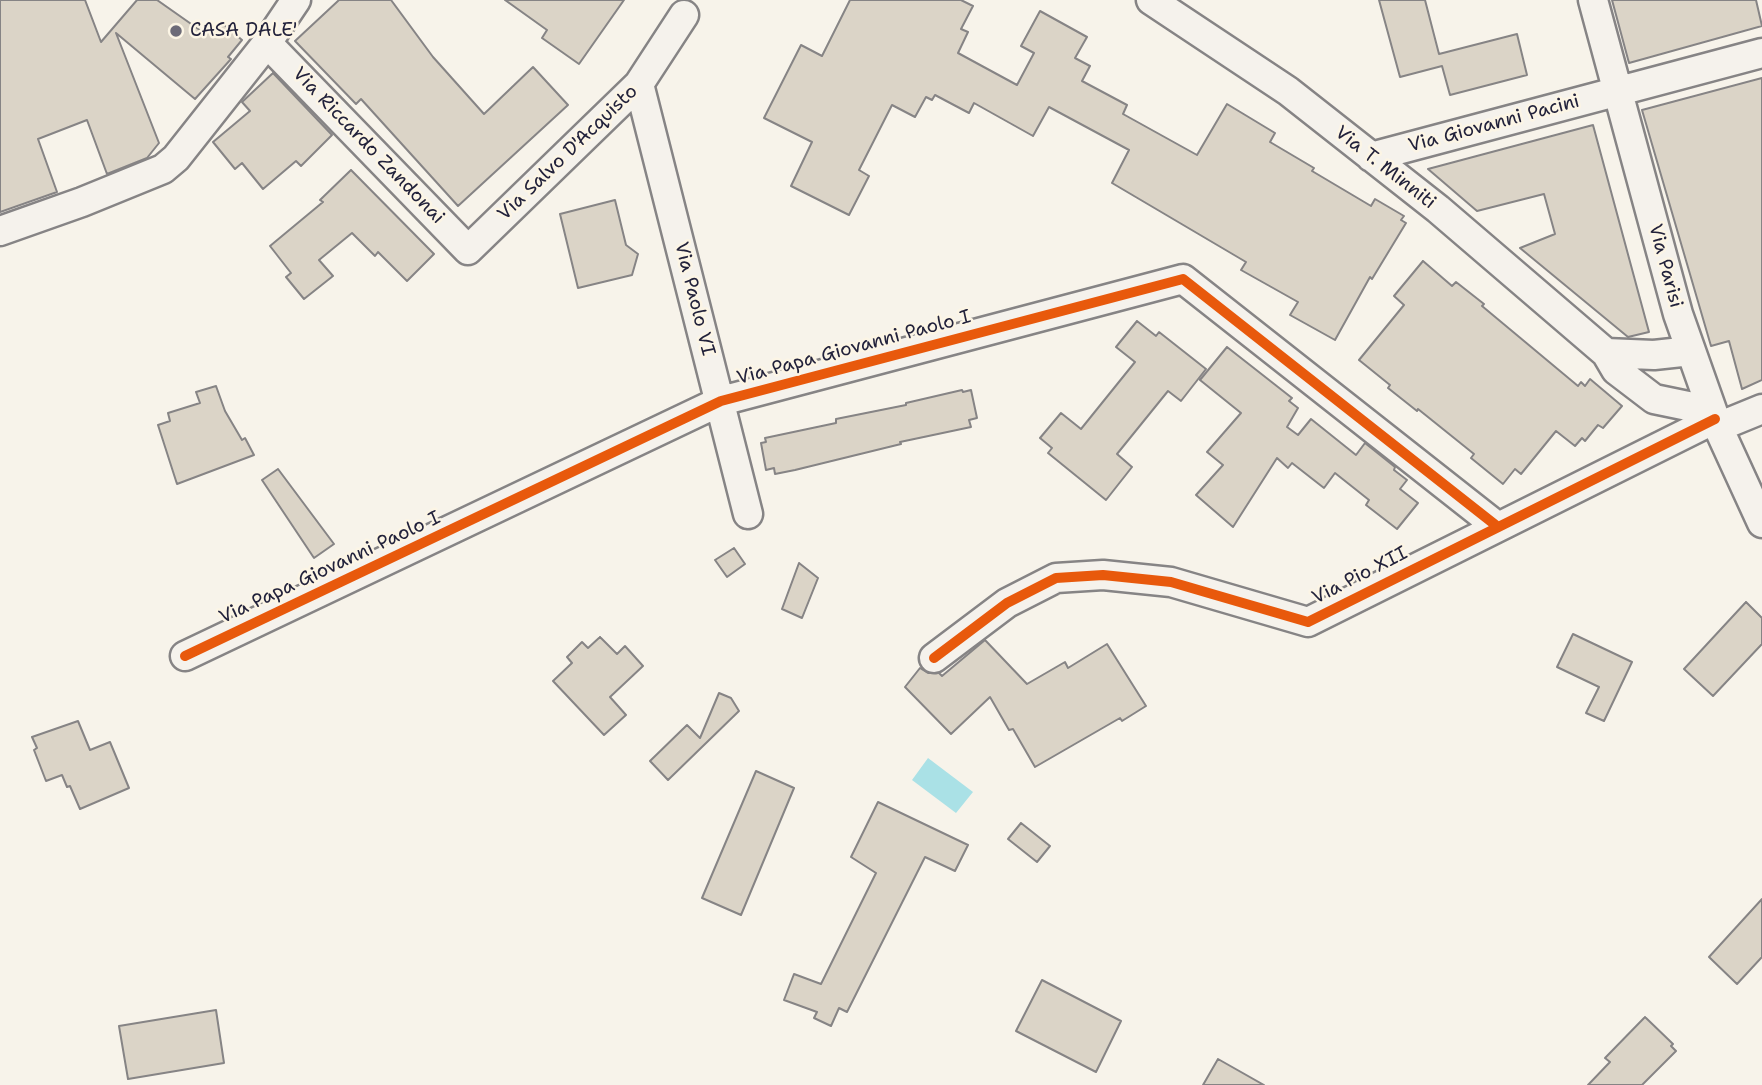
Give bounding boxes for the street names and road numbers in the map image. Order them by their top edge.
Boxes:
street label: Via Riccardo Zandonai [287,63,449,229]
street label: Via Salvo D'Acquisto [493,80,643,226]
street label: Via Giovanni Pacini [1406,90,1582,158]
street label: Via T. Minniti [1330,121,1440,215]
street label: Via Parisi [1643,222,1687,310]
street label: Via Paolo VI [669,240,719,358]
street label: Via Papa Giovanni Paolo I [734,306,974,390]
street label: Via Papa Giovanni Paolo I [216,507,444,629]
street label: Via Pio XII [1309,542,1411,610]

